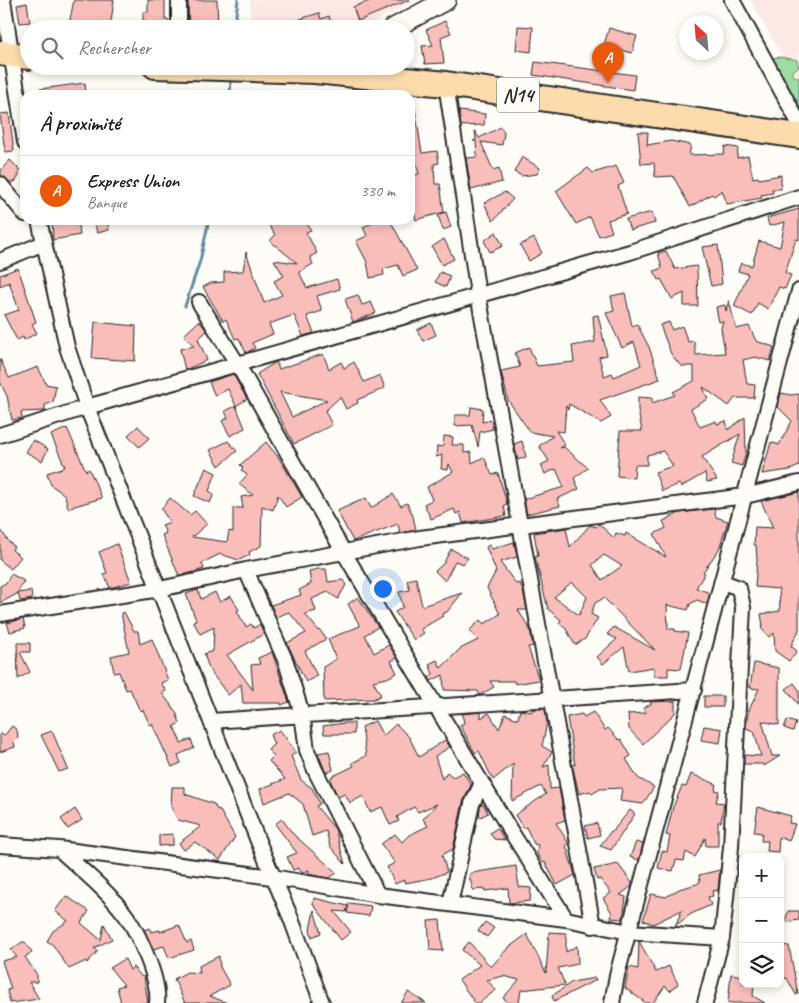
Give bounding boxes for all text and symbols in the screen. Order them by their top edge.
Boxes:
north arrow [679,15,724,60]
search box [20,20,415,75]
icon: search [38,34,66,62]
text: Rechercher [78,36,151,60]
pin: A [592,42,624,83]
road number: N14 [497,78,539,112]
text: À proximité [40,110,120,136]
text: Express Union [87,169,179,193]
text: A [52,181,60,201]
text: 330 m [361,181,395,201]
text: Banque [87,193,127,213]
your location [370,576,396,602]
map controls [739,853,784,988]
button: + [739,853,784,898]
button: − [739,898,784,943]
button: layers [739,943,784,988]

